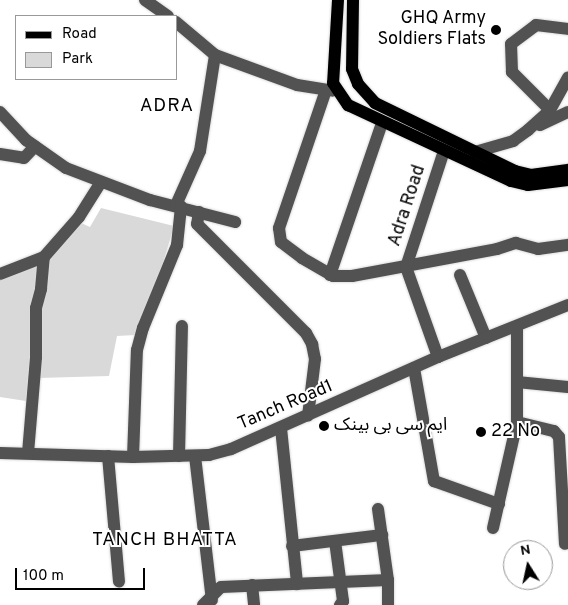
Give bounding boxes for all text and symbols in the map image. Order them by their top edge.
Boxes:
place label: GHQ Army Soldiers Flats [378,9,486,52]
legend [15,15,178,80]
marker: GHQ Army Soldiers Flats [490,24,502,36]
text: Road [62,25,97,44]
text: Park [62,50,93,69]
district label: ADRA [139,96,195,118]
street label: Adra Road [385,163,431,249]
street label: Tanch Road1 [235,376,337,436]
place label: ایم سی بی بینک [334,415,447,437]
marker: ایم سی بی بینک [318,420,330,432]
place label: 22 No [491,421,540,443]
marker: 22 No [475,426,487,438]
district label: TANCH BHATTA [91,530,239,552]
north arrow [503,540,553,590]
text: N [519,541,532,560]
scale bar [18,558,148,590]
text: 100 m [23,567,64,586]

